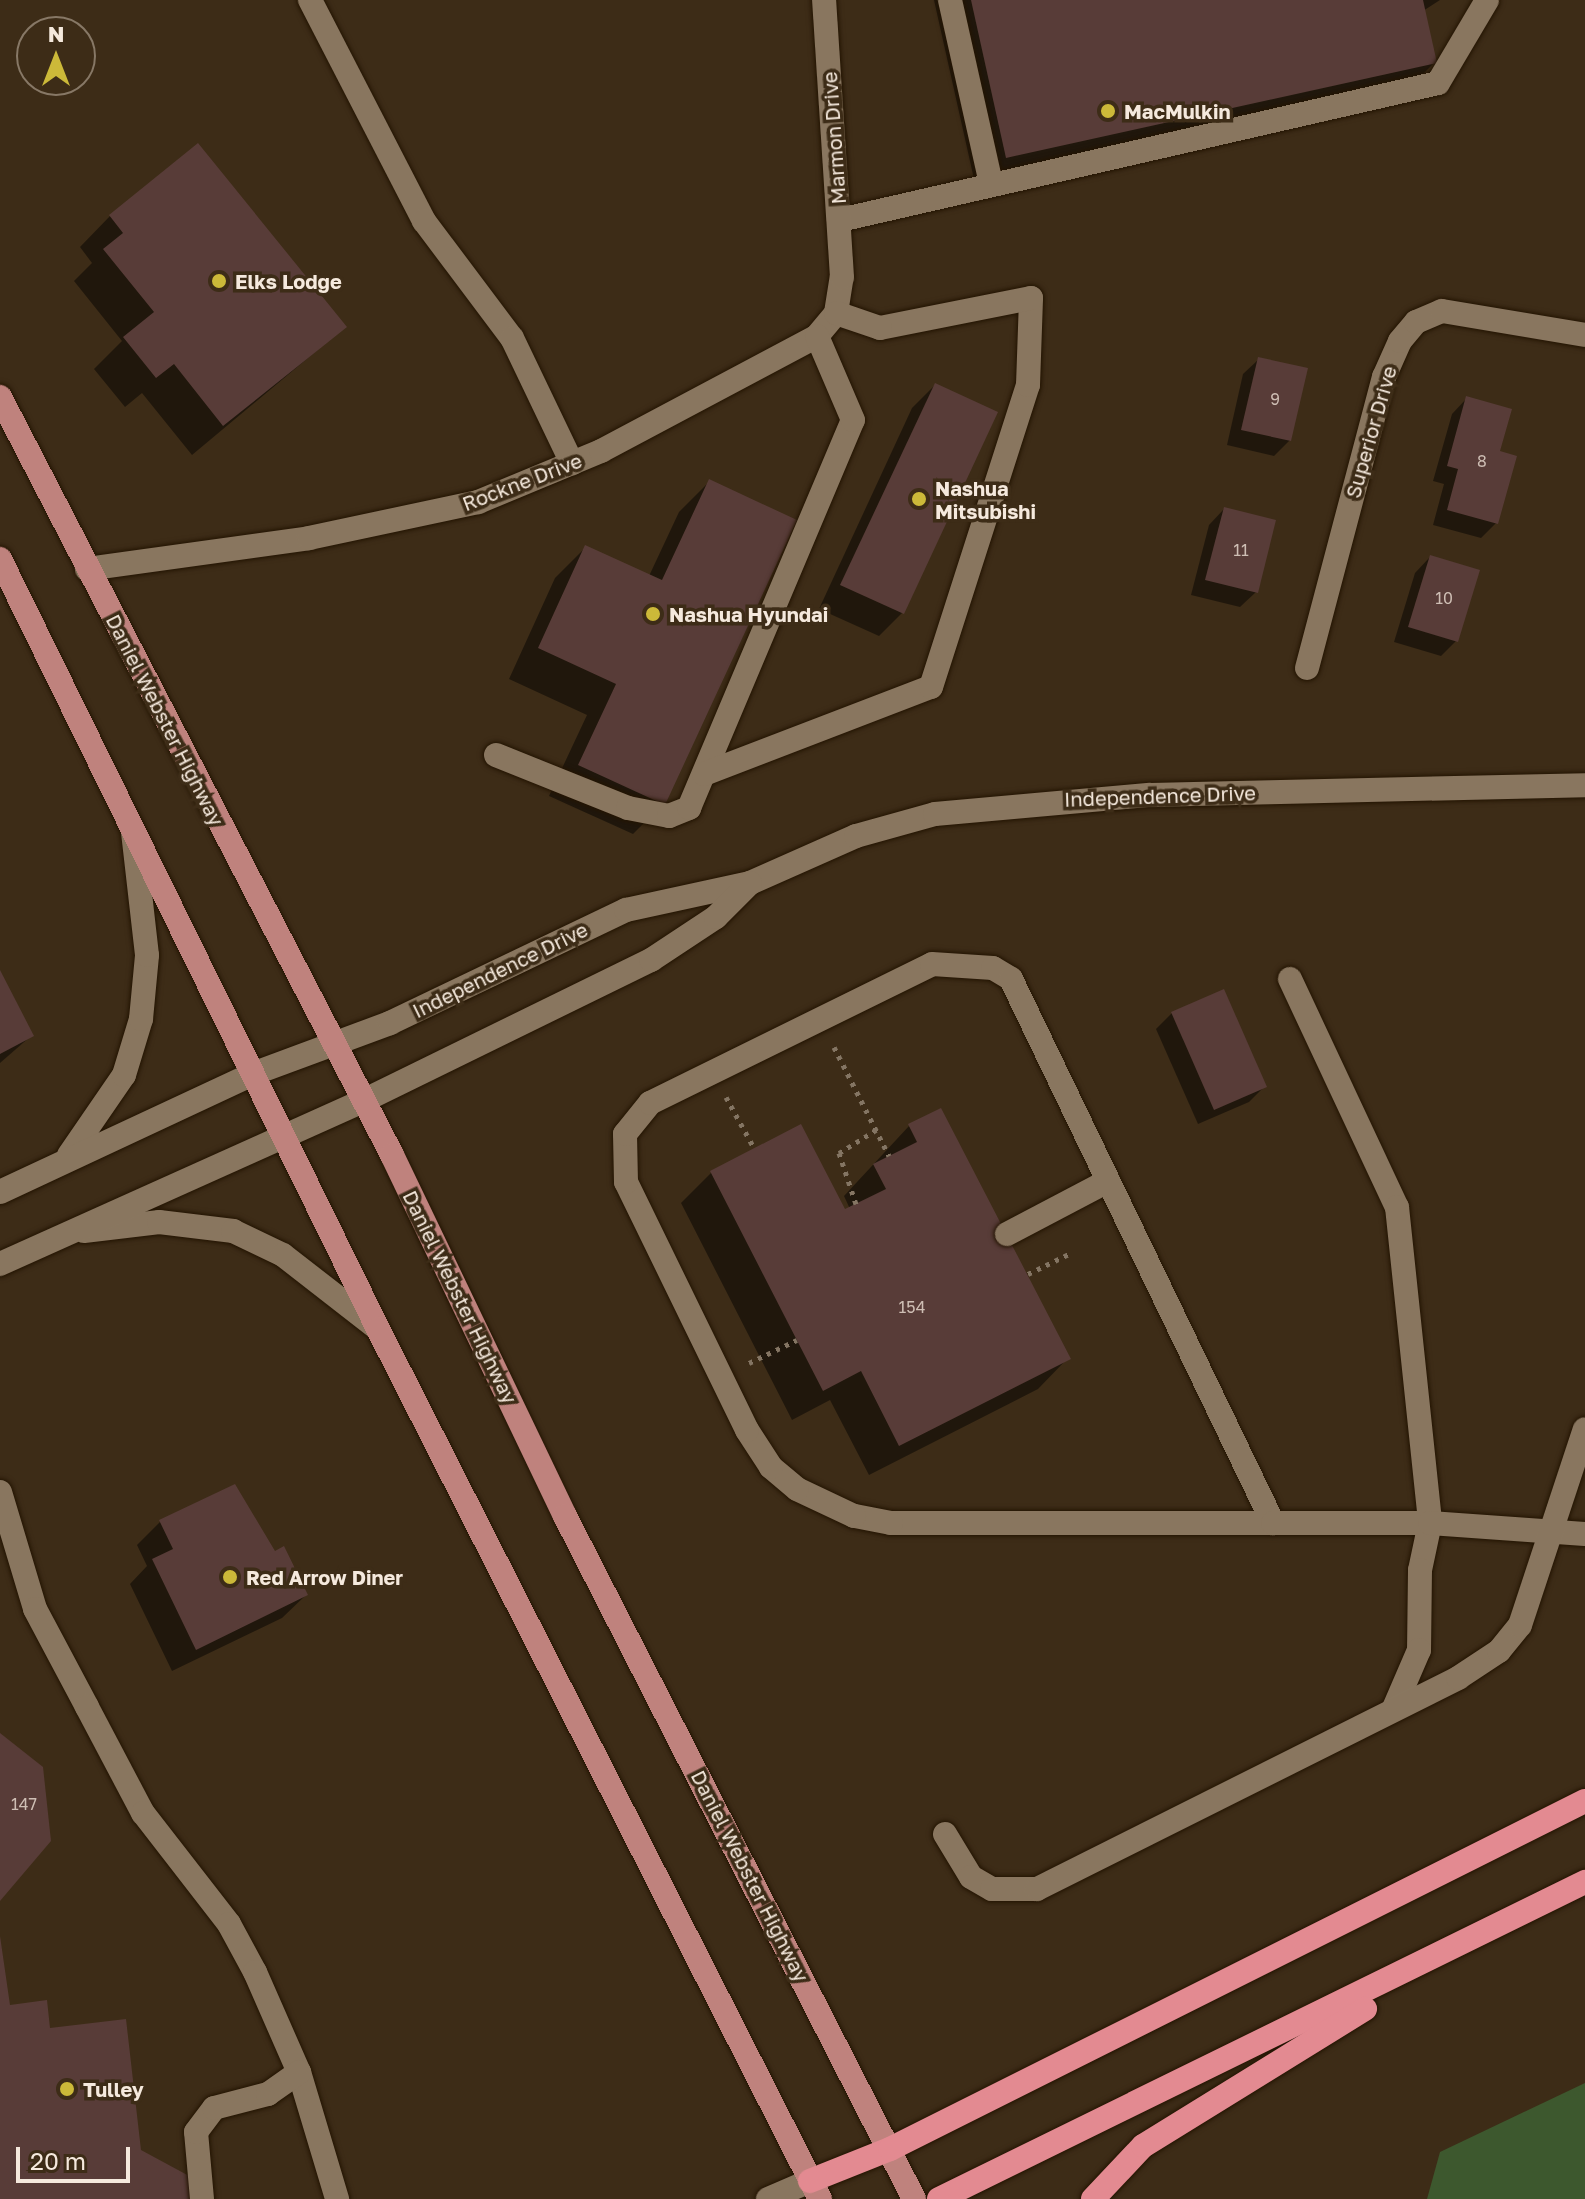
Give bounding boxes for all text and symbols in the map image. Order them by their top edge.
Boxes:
north arrow [16,16,96,96]
text: N [48,20,64,47]
street label: Marmon Drive [817,71,851,205]
place label: MacMulkin [1124,99,1230,123]
marker: MacMulkin [1099,102,1117,120]
place label: Elks Lodge [235,269,342,293]
marker: Elks Lodge [210,272,228,290]
street label: Superior Drive [1341,363,1401,501]
house number: 9 [1270,389,1280,409]
street label: Rockne Drive [459,448,585,516]
house number: 8 [1477,451,1487,471]
place label: Nashua Mitsubishi [935,476,1036,523]
marker: Nashua Mitsubishi [910,490,928,508]
house number: 11 [1233,540,1249,560]
house number: 10 [1435,588,1453,608]
place label: Nashua Hyundai [669,602,828,626]
marker: Nashua Hyundai [644,605,662,623]
street label: Daniel Webster Highway [101,610,229,830]
street label: Independence Drive [1064,781,1256,811]
street label: Independence Drive [408,917,592,1023]
street label: Daniel Webster Highway [398,1187,522,1407]
house number: 154 [899,1297,925,1317]
place label: Red Arrow Diner [246,1565,403,1589]
marker: Red Arrow Diner [221,1568,239,1586]
street label: Daniel Webster Highway [686,1766,814,1986]
house number: 147 [11,1794,37,1814]
place label: Tulley [83,2077,144,2101]
marker: Tulley [58,2080,76,2098]
scale bar [20,2131,134,2181]
text: 20 m [30,2146,86,2175]

